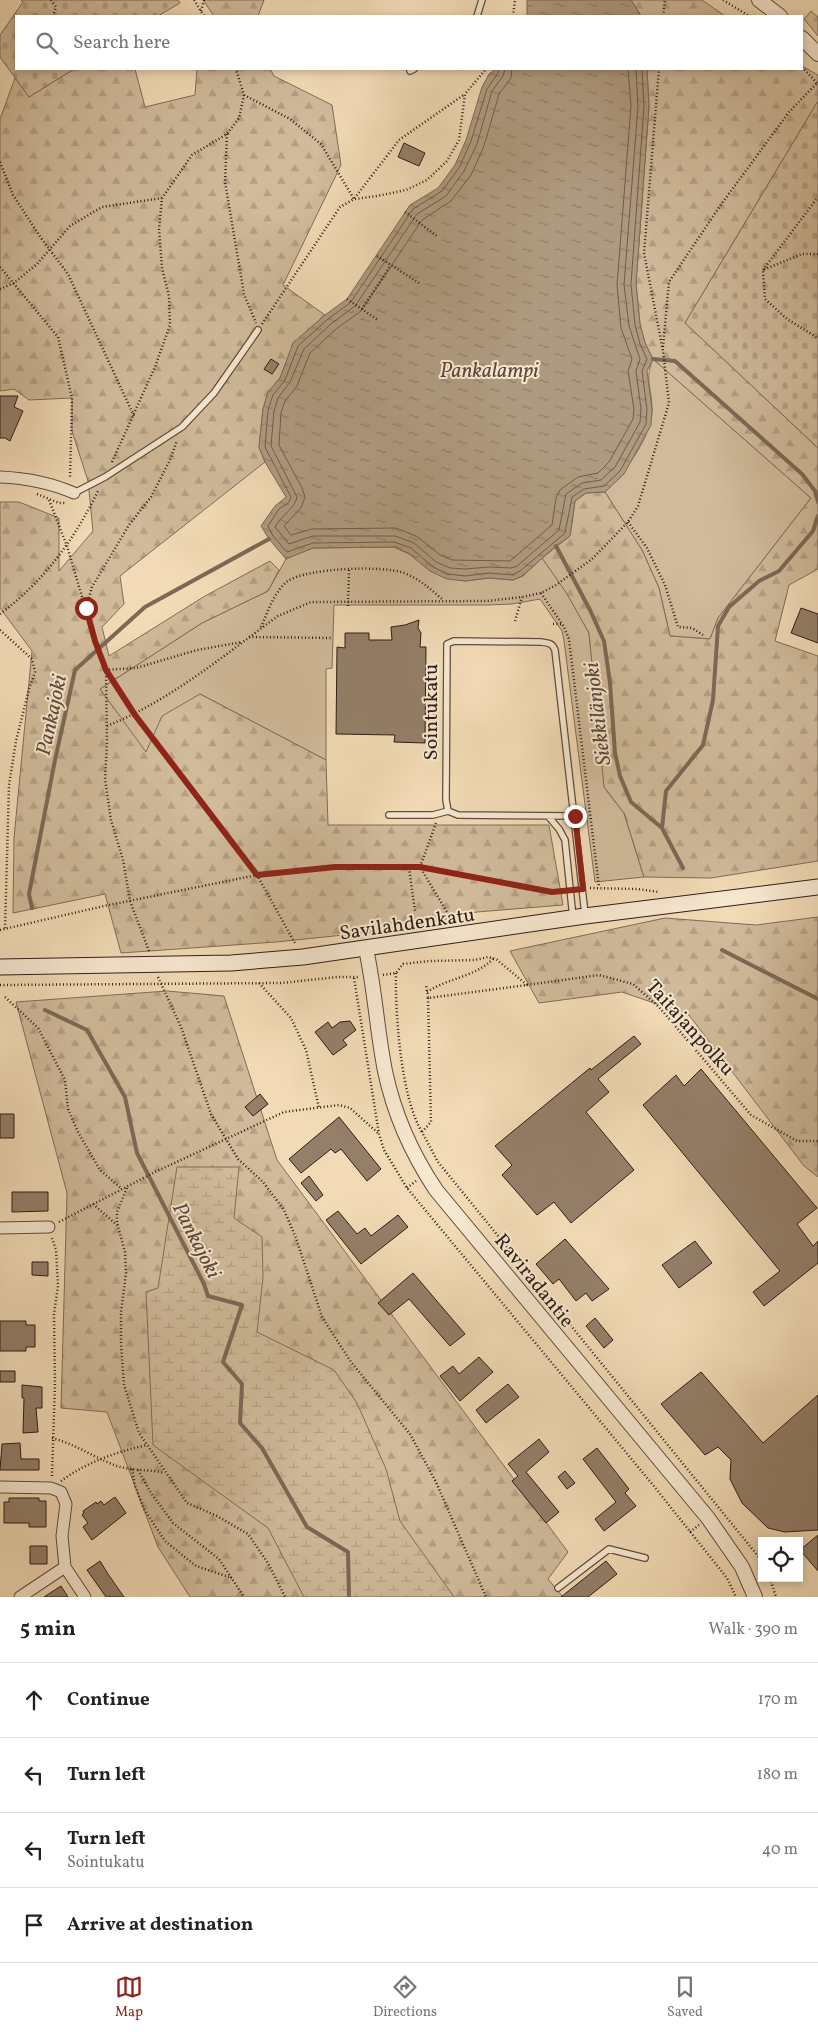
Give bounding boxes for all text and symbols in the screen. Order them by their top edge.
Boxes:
search box [15,15,803,70]
icon: search [33,29,61,57]
text: Search here [73,30,170,56]
water label: Pankalampi [440,357,539,386]
route start [75,597,98,620]
water label: Siekkilänjoki [578,660,619,767]
street label: Sointukatu [418,664,446,760]
water label: Pankajoki [30,672,75,758]
route end [564,805,587,828]
street label: Savilahdenkatu [338,902,477,948]
street label: Taitajanpolku [639,974,740,1083]
water label: Pankajoki [164,1198,227,1284]
street label: Raviradantie [487,1228,580,1334]
map controls [758,1537,803,1582]
button: locate [758,1537,803,1582]
text: 5 min [20,1615,76,1644]
text: Walk · 390 m [709,1619,798,1641]
icon: ahead [20,1686,48,1714]
text: Continue [67,1687,150,1713]
text: 170 m [758,1689,798,1711]
icon: left [20,1761,48,1789]
text: Turn left [67,1762,146,1788]
text: 180 m [757,1764,798,1786]
text: Turn left [67,1826,146,1852]
icon: left [20,1836,48,1864]
text: 40 m [762,1839,798,1861]
text: Sointukatu [67,1852,144,1874]
icon: arrive [20,1911,48,1939]
text: Arrive at destination [67,1912,253,1938]
tab: Map [115,1973,143,2022]
tab: Directions [373,1973,437,2022]
tab: Saved [667,1973,703,2022]

